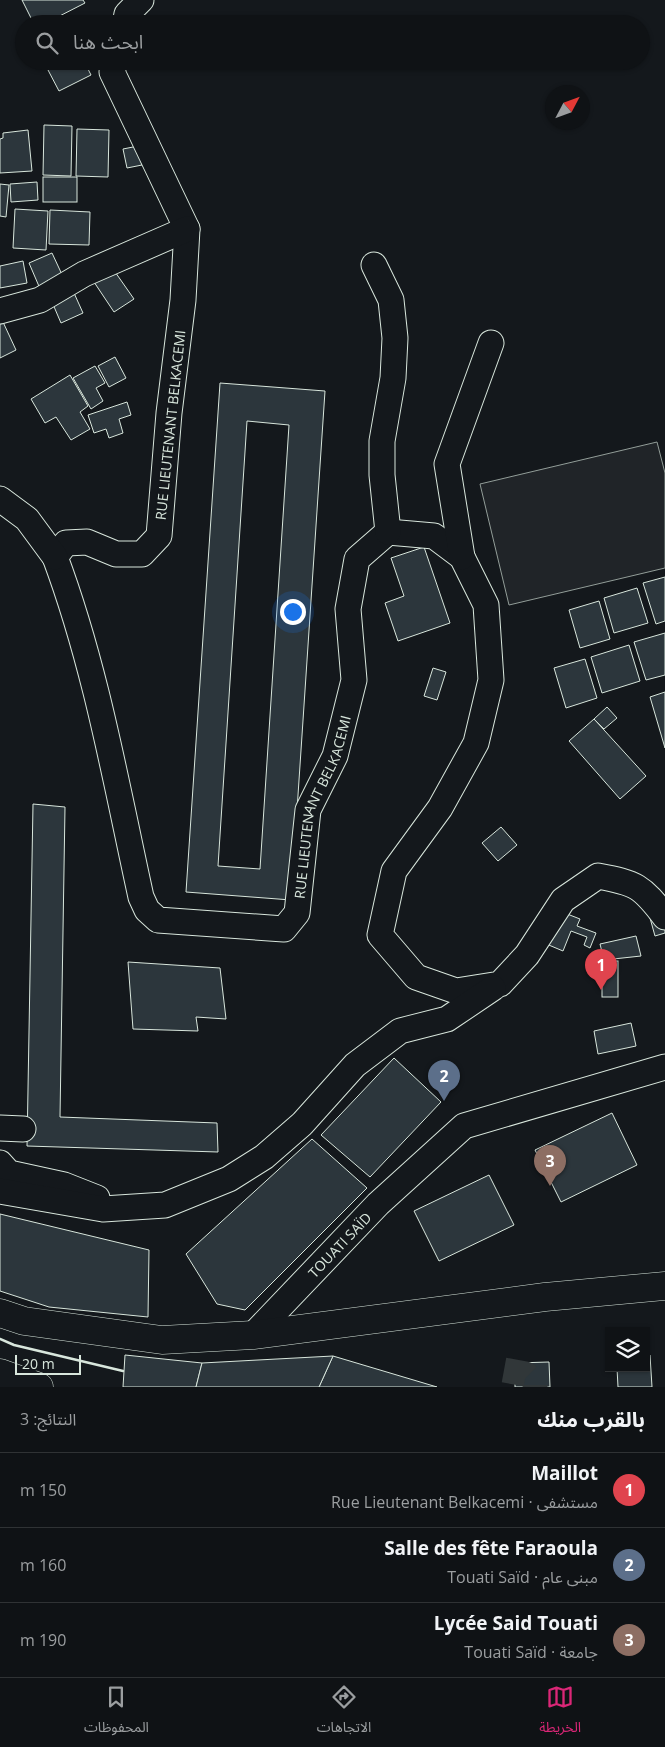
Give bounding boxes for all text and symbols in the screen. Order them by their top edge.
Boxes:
search box [15,15,650,70]
icon: search [33,29,61,57]
text: ابحث هنا [73,29,143,55]
north arrow [545,85,590,130]
street label: RUE LIEUTENANT BELKACEMI [151,329,189,521]
your location [280,599,306,625]
street label: RUE LIEUTENANT BELKACEMI [289,713,354,900]
pin: 1 [585,949,617,990]
pin: 2 [428,1060,460,1101]
pin: 3 [534,1145,566,1186]
street label: TOUATI SAÏD [304,1208,375,1281]
map controls [605,1327,650,1372]
button: layers [605,1327,650,1372]
scale bar [15,1352,81,1375]
text: 20 m [22,1354,55,1373]
text: بالقرب منك [537,1405,645,1433]
text: النتائج: 3 [20,1408,76,1430]
text: Maillot [531,1460,598,1486]
text: 150 m [20,1479,66,1501]
text: 1 [624,1479,634,1501]
text: مستشفى · Rue Lieutenant Belkacemi [331,1491,598,1513]
text: Salle des fête Faraoula [384,1535,598,1561]
text: 160 m [20,1554,66,1576]
text: 2 [624,1554,634,1576]
text: مبنى عام · Touati Saïd [447,1566,598,1588]
text: Lycée Said Touati [434,1610,598,1636]
text: 190 m [20,1629,66,1651]
text: 3 [624,1629,634,1651]
text: جامعة · Touati Saïd [464,1641,598,1663]
tab: المحفوظات [84,1683,149,1742]
tab: الاتجاهات [317,1683,371,1742]
tab: الخريطة [539,1683,581,1742]

